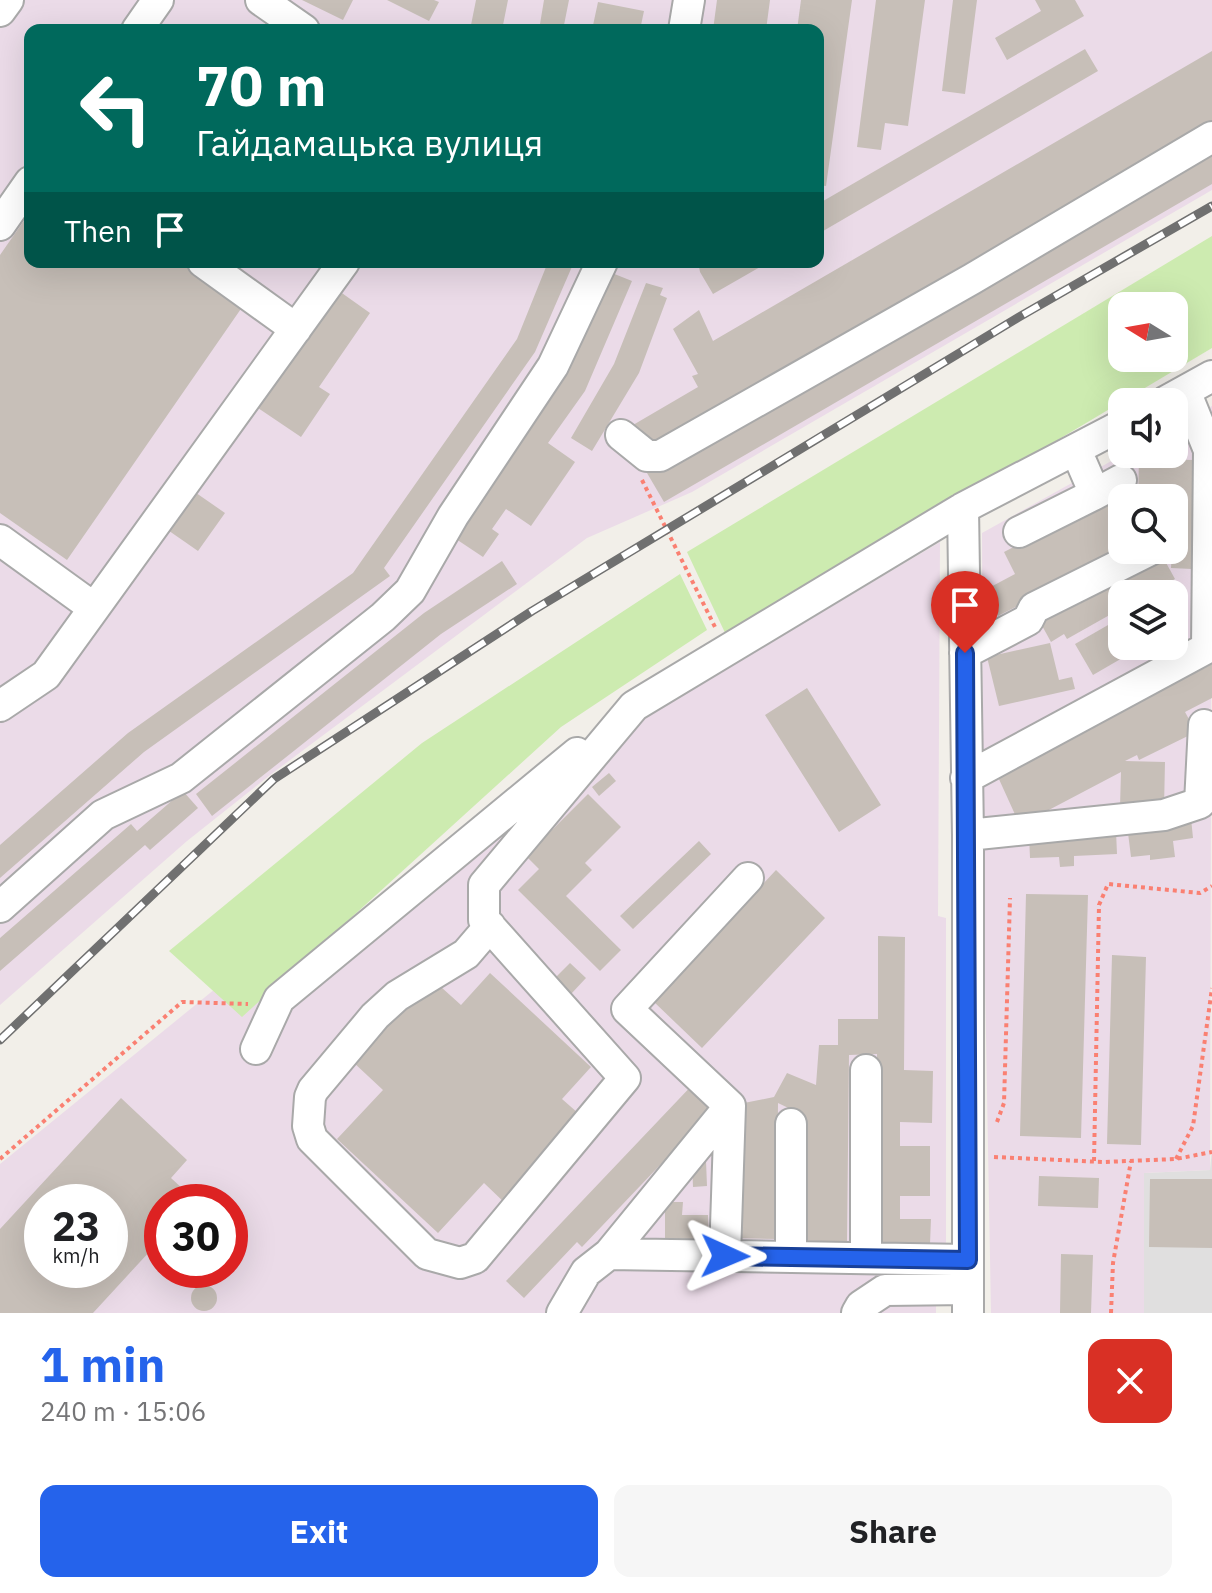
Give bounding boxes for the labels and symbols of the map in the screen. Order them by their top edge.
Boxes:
north arrow [1108,292,1188,372]
pin [931,571,999,653]
speed limit sign: 30 [144,1184,248,1288]
position arrow [683,1214,767,1298]

